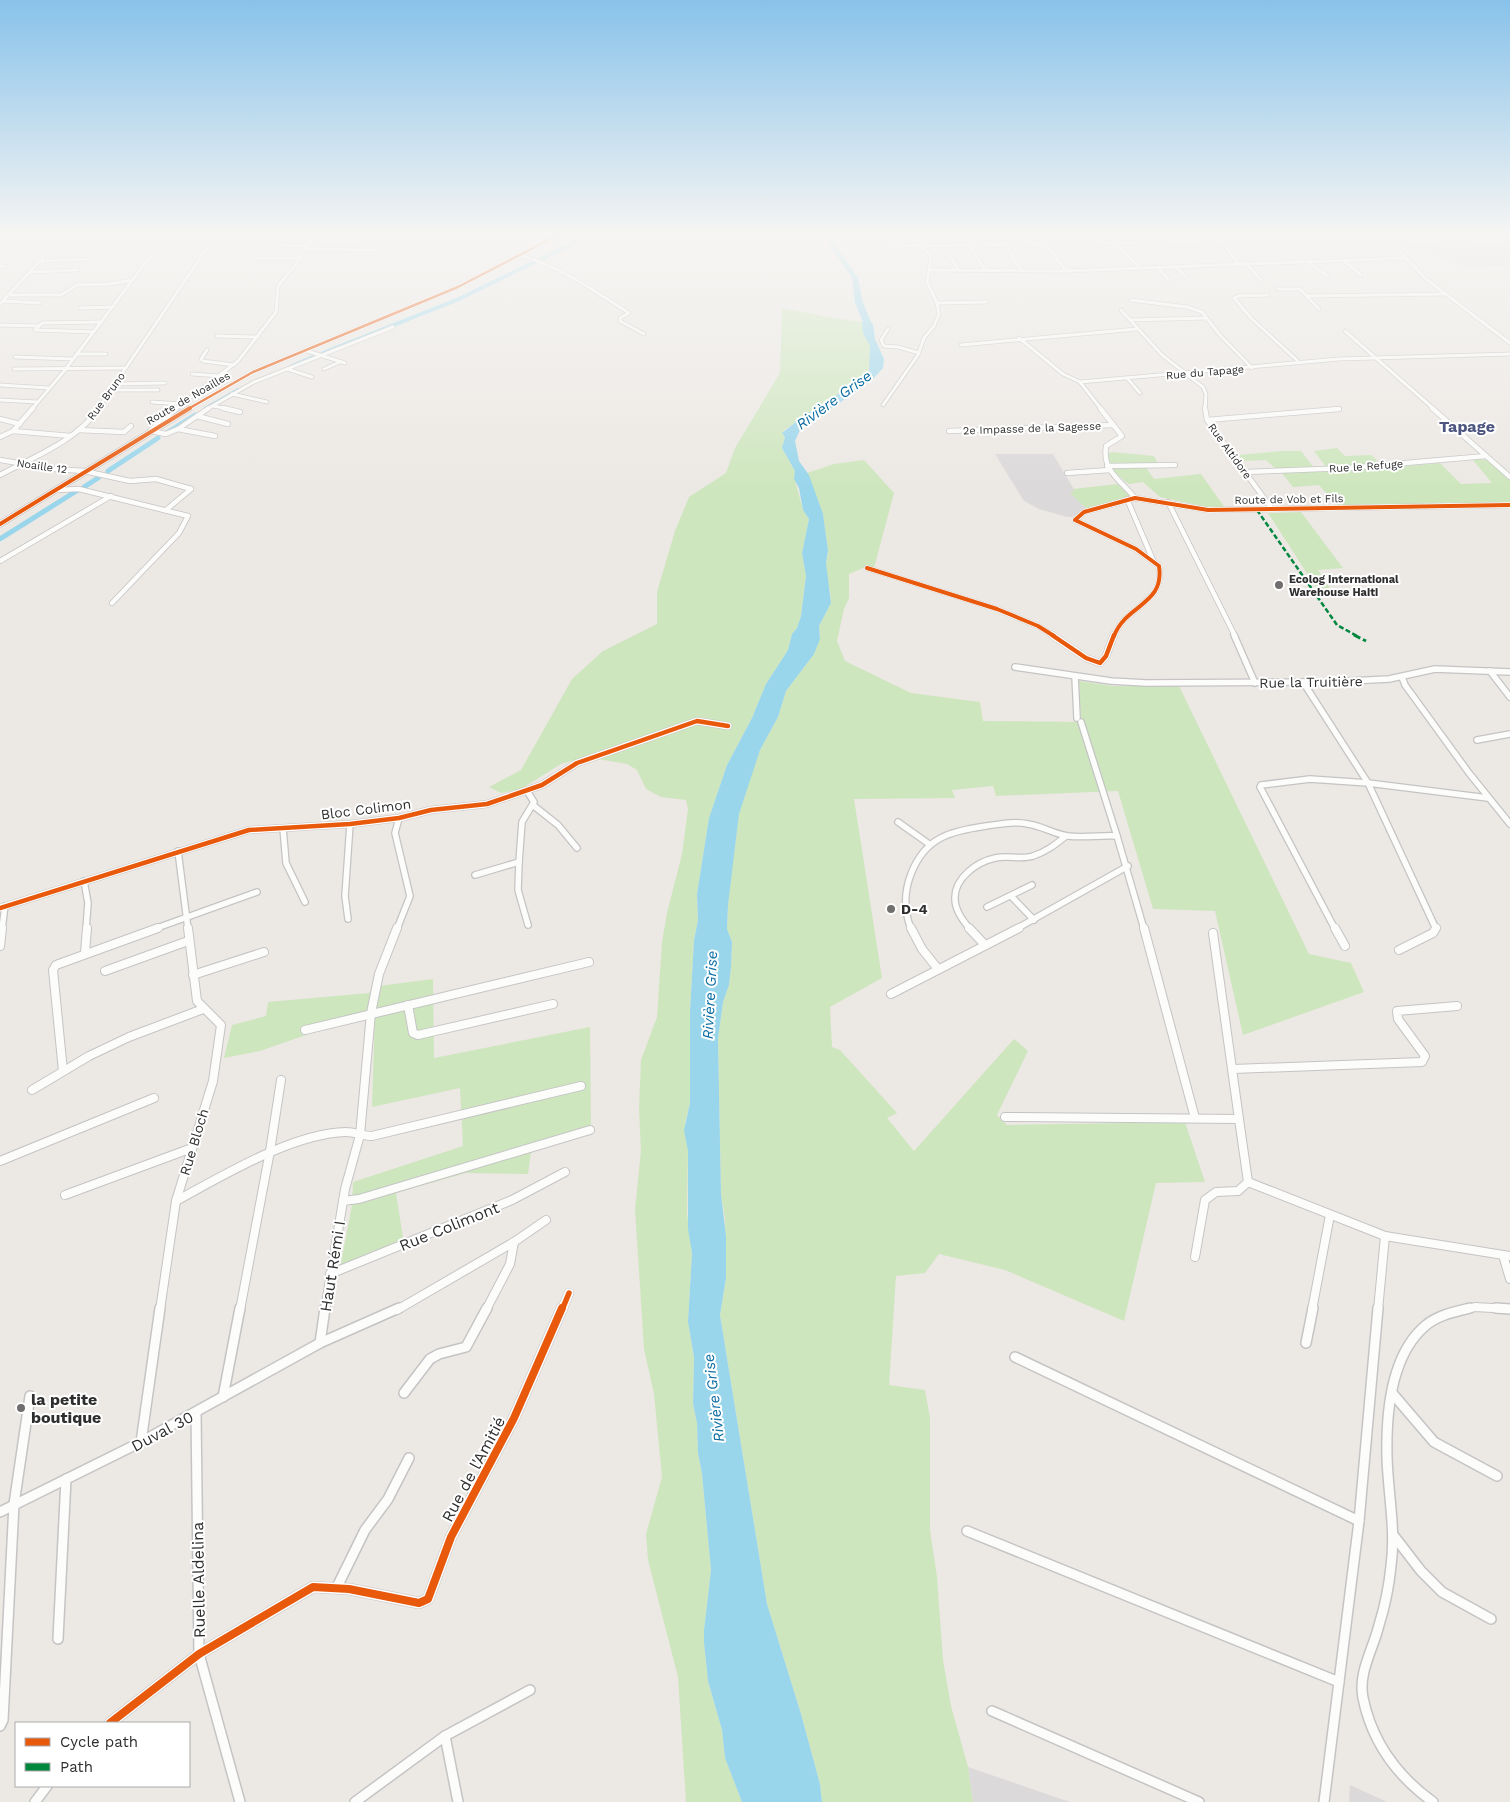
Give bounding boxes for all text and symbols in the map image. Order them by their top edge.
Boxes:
street label: Rue du Tapage [1165,363,1245,382]
water label: Rivière Grise [793,367,875,433]
street label: Route de Noailles [144,369,233,428]
street label: Rue Bruno [85,370,128,423]
district label: Tapage [1439,417,1495,436]
street label: 2e Impasse de la Sagesse [963,420,1101,437]
street label: Rue Altidore [1205,421,1254,482]
street label: Noaille 12 [16,457,68,476]
street label: Rue le Refuge [1329,457,1404,476]
street label: Route de Vob et Fils [1234,492,1344,507]
place label: Ecolog International Warehouse Haiti [1289,573,1399,599]
marker: Ecolog International Warehouse Haiti [1273,579,1285,591]
street label: Rue la Truitière [1259,673,1363,691]
street label: Bloc Colimon [320,796,412,822]
place label: D-4 [901,901,928,917]
marker: D-4 [885,903,897,915]
water label: Rivière Grise [699,950,721,1040]
street label: Rue Bloch [176,1107,212,1177]
street label: Rue Colimont [396,1198,502,1255]
street label: Haut Rémi I [316,1219,349,1313]
water label: Rivière Grise [700,1353,728,1443]
place label: la petite boutique [31,1390,101,1427]
marker: la petite boutique [15,1402,27,1414]
street label: Duval 30 [128,1407,197,1456]
street label: Rue de l'Amitié [438,1413,509,1525]
street label: Ruelle Aldelina [188,1522,209,1638]
legend [15,1722,190,1787]
text: Cycle path [60,1733,138,1751]
text: Path [60,1758,93,1776]

